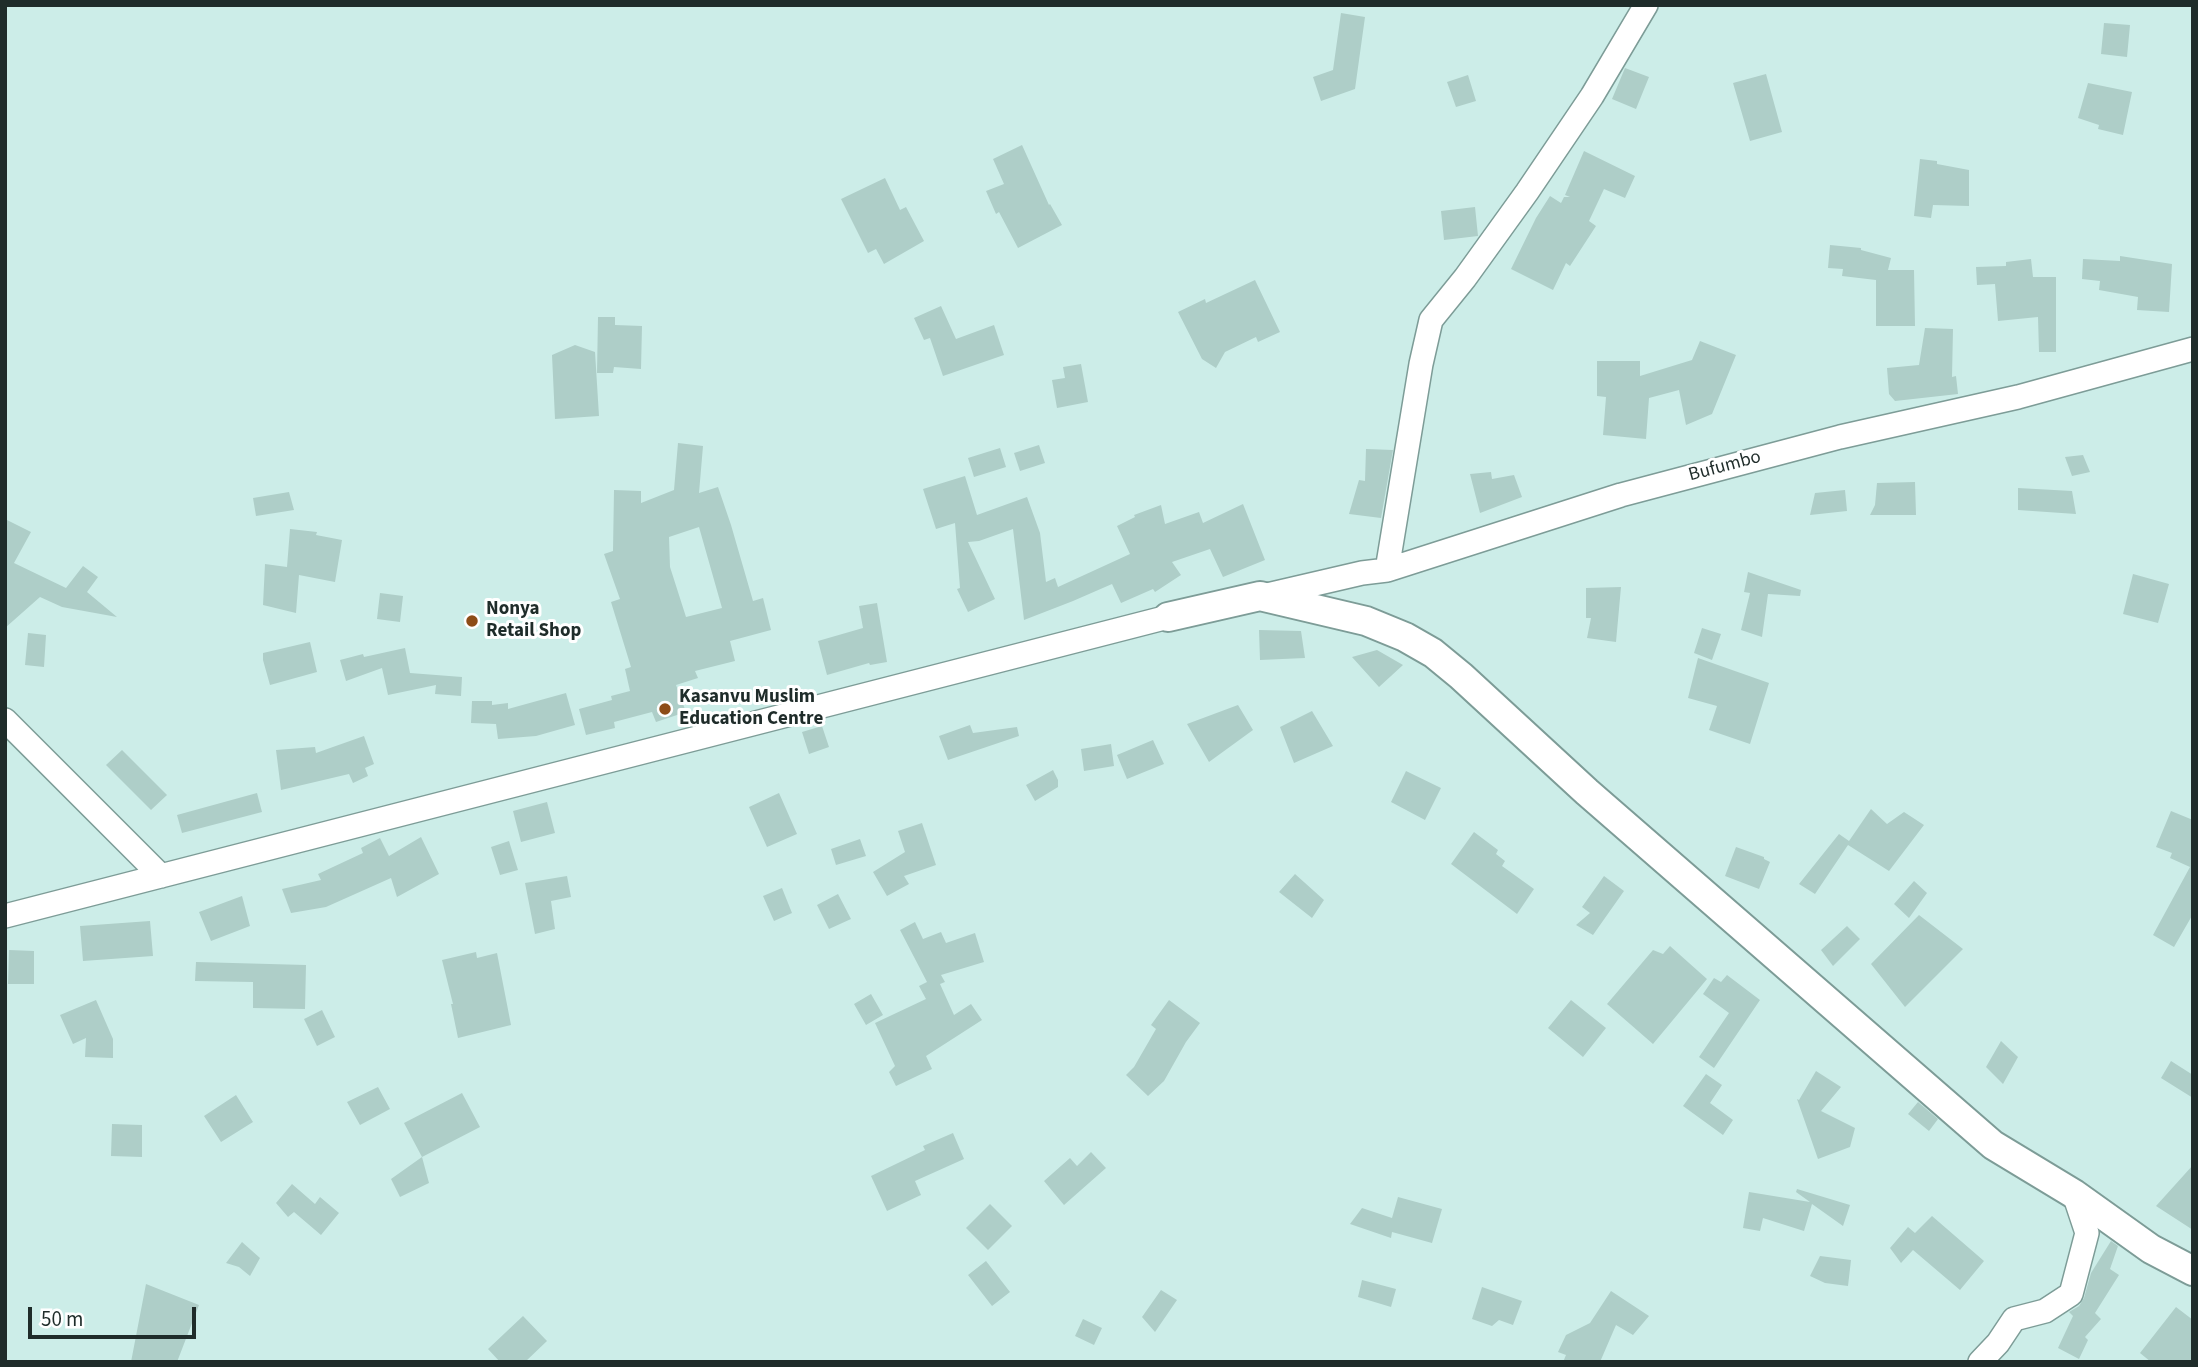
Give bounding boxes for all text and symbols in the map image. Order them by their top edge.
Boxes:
street label: Bufumbo [1686,446,1764,488]
place label: Nonya Retail Shop [486,599,581,643]
marker: Nonya Retail Shop [464,613,480,629]
place label: Kasanvu Muslim Education Centre [679,687,823,731]
marker: Kasanvu Muslim Education Centre [657,701,673,717]
scale bar [32,1294,200,1338]
text: 50 m [41,1304,83,1334]

